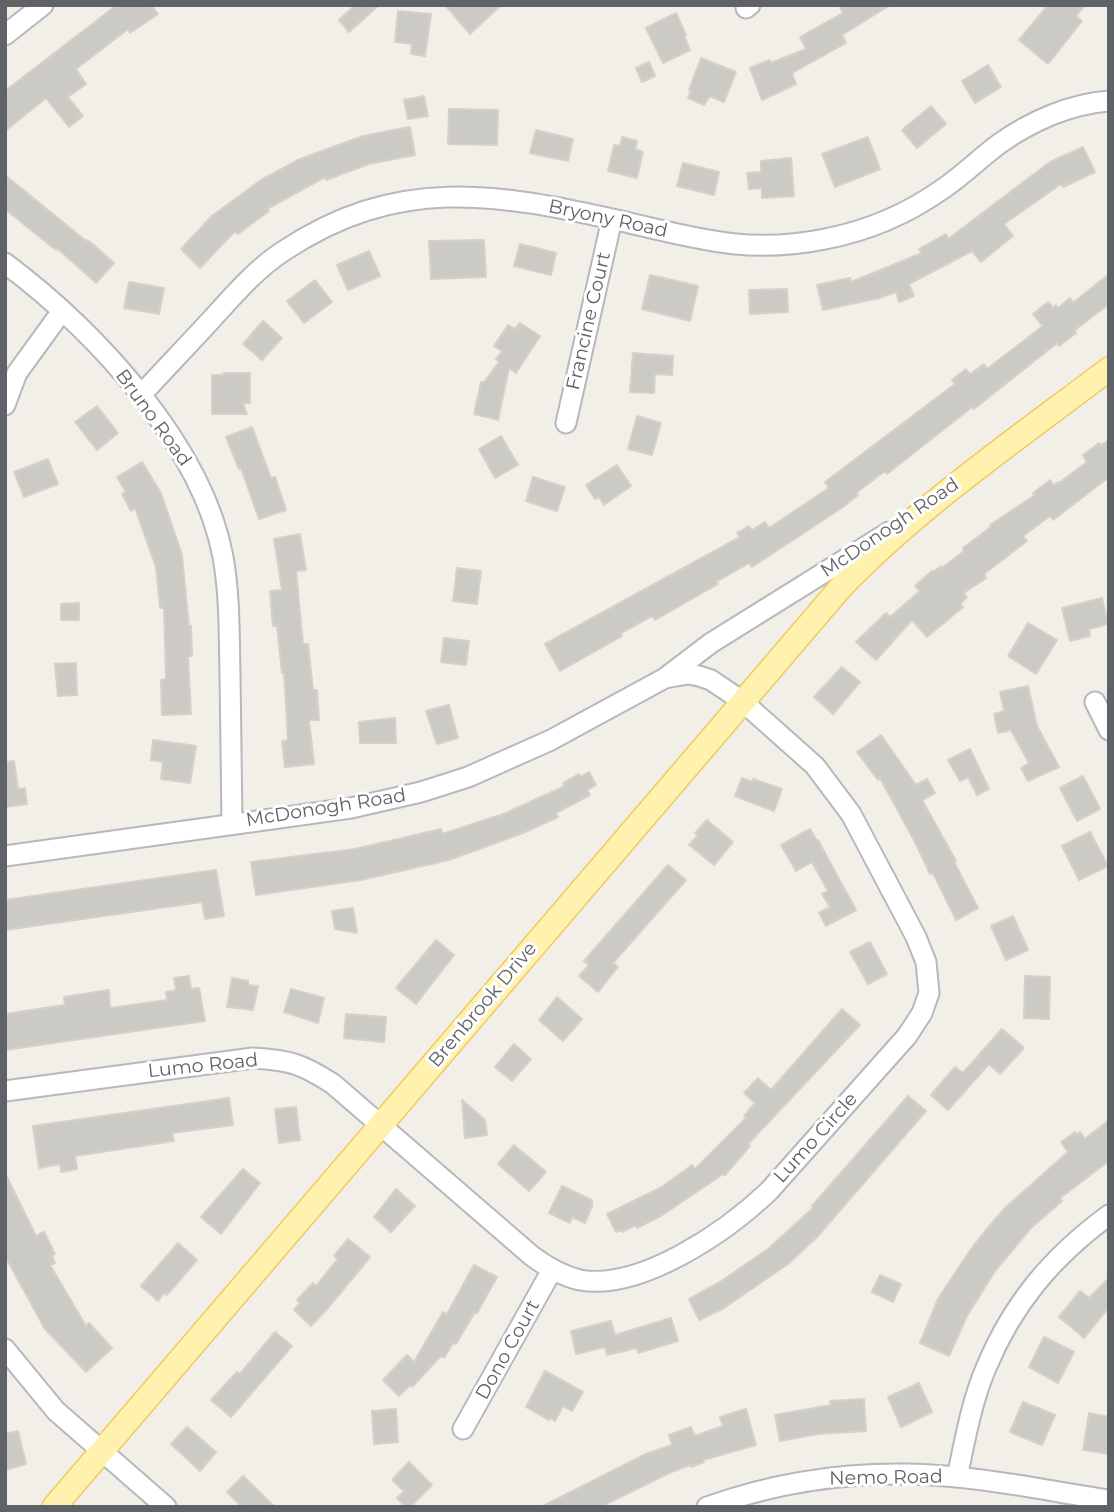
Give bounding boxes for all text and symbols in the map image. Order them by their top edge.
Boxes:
street label: Bryony Road [546,195,670,243]
street label: Francine Court [562,250,616,392]
street label: Bruno Road [110,365,196,471]
street label: McDonogh Road [817,473,963,583]
street label: McDonogh Road [244,784,408,832]
street label: Brenbrook Drive [424,938,542,1072]
street label: Lumo Road [147,1049,259,1083]
street label: Lumo Circle [769,1088,863,1188]
street label: Dono Court [471,1296,545,1404]
street label: Nemo Road [829,1466,943,1490]

